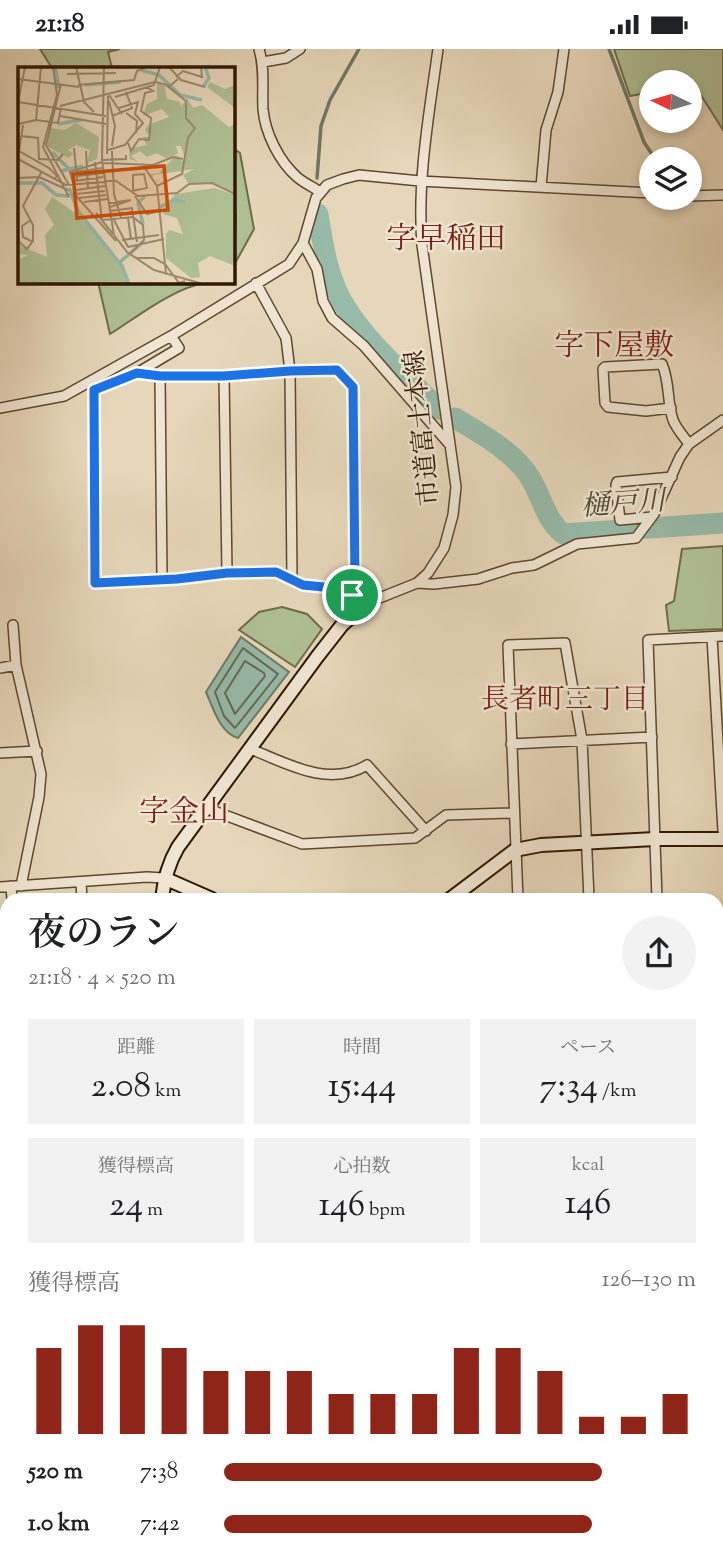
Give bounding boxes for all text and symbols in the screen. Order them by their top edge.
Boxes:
text: 21:18 [35,6,85,43]
inset map [18,67,234,283]
north arrow [639,70,702,133]
map controls [639,70,702,210]
button: layers [639,147,702,210]
district label: 字早稲田 [386,219,506,262]
district label: 字下屋敷 [554,326,674,369]
street label: 市道富士本線 [397,348,450,507]
water label: 樋戸川 [580,482,669,528]
pin [322,565,382,625]
icon: arrive [333,576,371,614]
district label: 長者町三丁目 [481,681,649,721]
district label: 字金山 [139,792,229,835]
text: 夜のラン [28,909,180,963]
button: share [622,916,696,990]
text: 21:18 · 4 × 520 m [28,962,176,995]
text: 距離 [117,1035,155,1062]
text: 時間 [343,1035,381,1062]
text: ペース [560,1035,616,1062]
text: 2.08 [91,1062,151,1113]
text: 15:44 [328,1062,396,1113]
text: 7:34 [540,1062,598,1113]
text: km [151,1078,181,1105]
text: /km [598,1078,636,1105]
text: kcal [572,1152,604,1179]
text: 獲得標高 [98,1154,174,1181]
text: 心拍数 [333,1154,391,1181]
text: 146 [565,1179,611,1230]
text: 24 [109,1181,143,1232]
text: 146 [318,1181,365,1232]
text: m [143,1197,163,1224]
text: bpm [365,1197,406,1224]
text: 126–130 m [602,1264,696,1297]
text: 獲得標高 [28,1268,120,1301]
text: 520 m [28,1456,83,1489]
text: 7:38 [140,1456,178,1489]
text: 1.0 km [28,1508,90,1541]
text: 7:42 [140,1508,180,1541]

